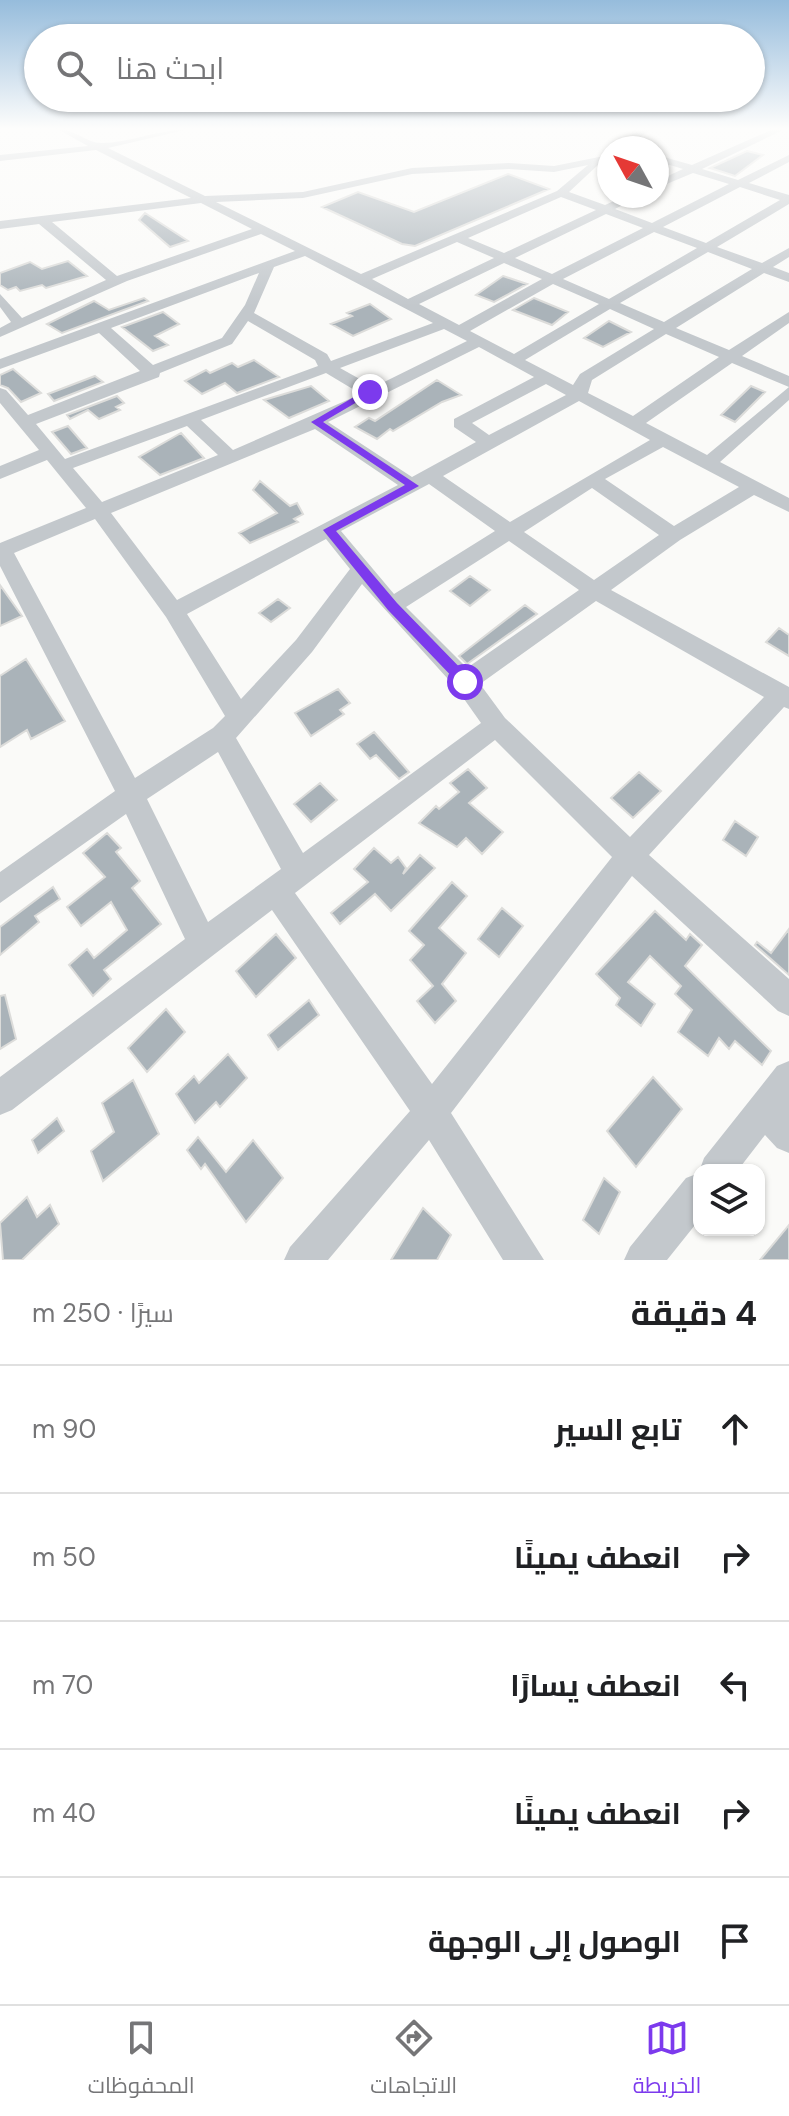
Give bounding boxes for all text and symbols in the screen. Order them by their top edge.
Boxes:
search box [24,24,765,112]
icon: search [52,46,96,90]
text: ابحث هنا [116,49,224,88]
north arrow [597,136,669,208]
route end [352,374,388,410]
route start [447,664,483,700]
map controls [693,1164,765,1236]
button: layers [693,1164,765,1236]
text: 4 دقيقة [631,1291,757,1336]
text: سيرًا · 250 m [32,1296,174,1330]
icon: ahead [713,1407,757,1451]
text: تابع السير [555,1410,681,1449]
text: 90 m [32,1412,96,1446]
icon: right [713,1535,757,1579]
text: انعطف يمينًا [514,1538,681,1577]
text: 50 m [32,1540,96,1574]
icon: left [713,1663,757,1707]
text: انعطف يسارًا [510,1666,681,1705]
text: 70 m [32,1668,93,1702]
icon: right [713,1791,757,1835]
text: انعطف يمينًا [514,1794,681,1833]
text: 40 m [32,1796,96,1830]
icon: arrive [713,1919,757,1963]
text: الوصول إلى الوجهة [428,1922,681,1961]
tab: المحفوظات [88,2016,195,2106]
tab: الاتجاهات [370,2016,457,2106]
tab: الخريطة [633,2016,701,2106]

